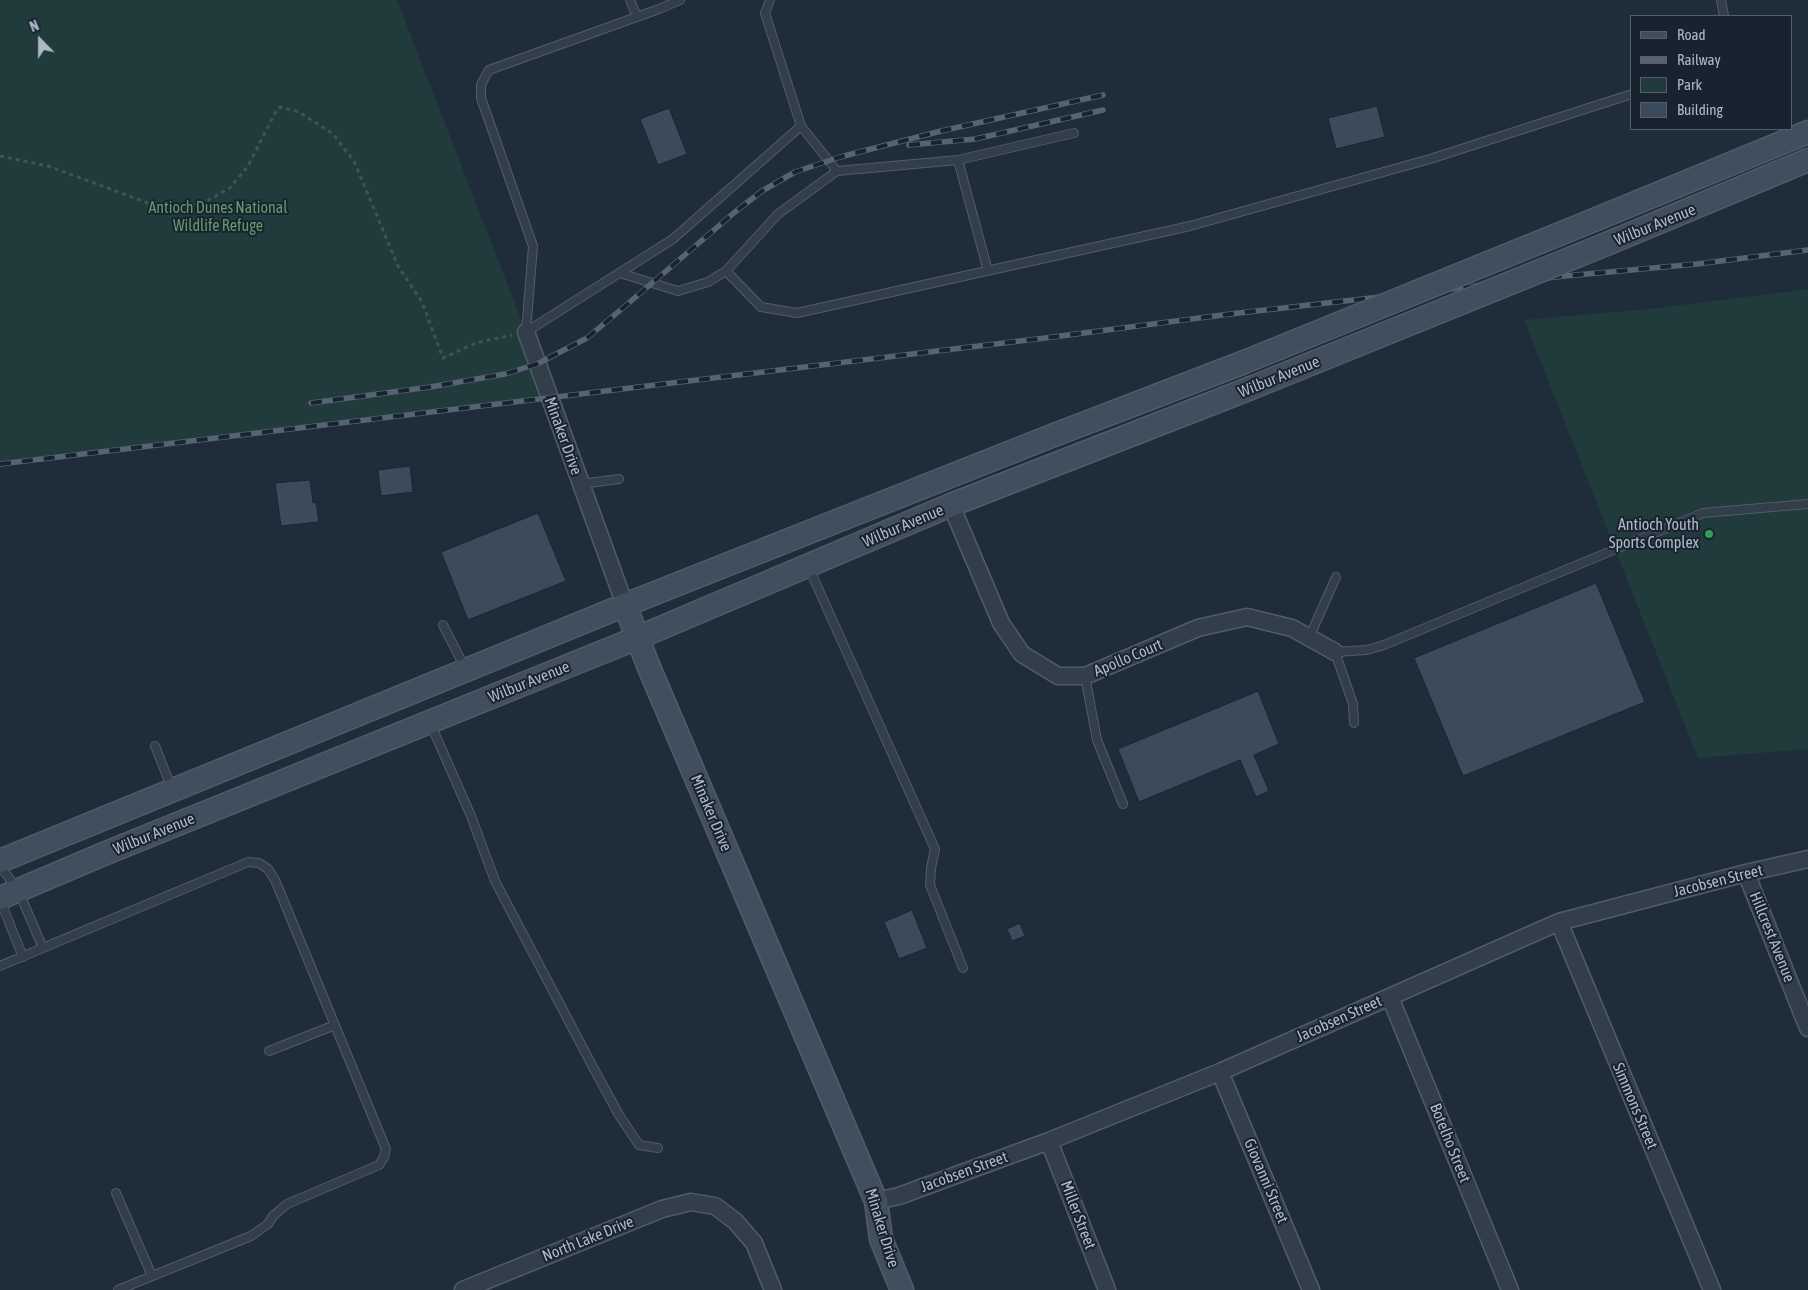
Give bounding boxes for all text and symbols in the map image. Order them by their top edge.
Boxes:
north arrow [15,15,65,65]
legend [1630,15,1793,130]
text: N [28,17,41,35]
text: Road [1677,26,1706,43]
text: Railway [1677,51,1721,68]
text: Park [1677,76,1702,93]
text: Building [1677,101,1723,118]
park label: Antioch Dunes National Wildlife Refuge [149,198,287,236]
street label: Wilbur Avenue [1612,200,1698,250]
street label: Wilbur Avenue [1236,352,1322,402]
street label: Minaker Drive [540,394,586,478]
street label: Wilbur Avenue [860,500,946,552]
place label: Antioch Youth Sports Complex [1609,515,1699,553]
marker: Antioch Youth Sports Complex [1703,528,1715,540]
street label: Apollo Court [1091,635,1165,681]
street label: Wilbur Avenue [486,657,572,707]
street label: Minaker Drive [686,772,736,854]
street label: Wilbur Avenue [111,809,197,859]
street label: Jacobsen Street [1671,861,1765,901]
street label: Hillcrest Avenue [1745,889,1799,985]
street label: Jacobsen Street [1293,992,1385,1046]
street label: Simmons Street [1608,1060,1662,1152]
street label: Botelho Street [1425,1101,1475,1185]
street label: Giovanni Street [1240,1136,1292,1226]
street label: Jacobsen Street [918,1147,1010,1197]
street label: Miller Street [1056,1178,1100,1252]
street label: Minaker Drive [861,1186,903,1270]
street label: North Lake Drive [539,1212,637,1266]

